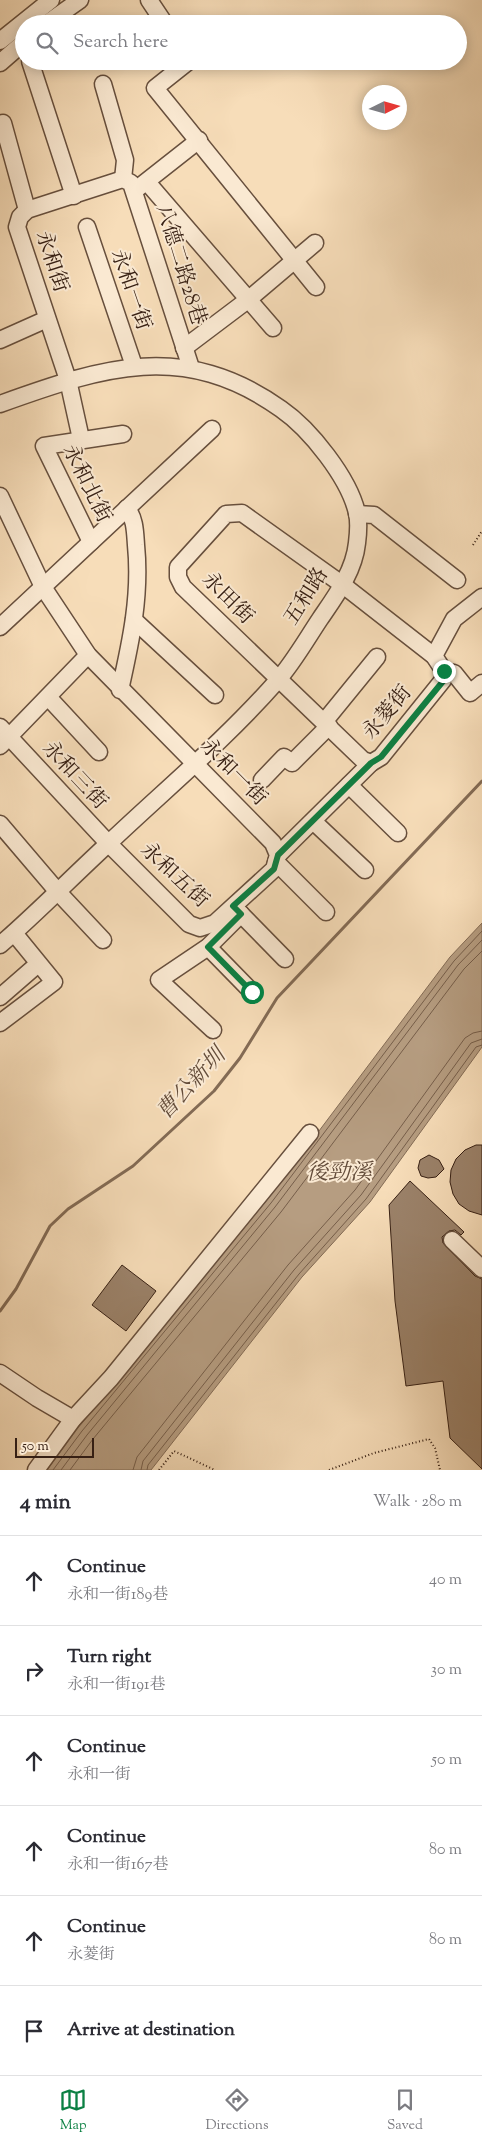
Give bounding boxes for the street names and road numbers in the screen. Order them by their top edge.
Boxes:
street label: 八德二路28巷 [147,201,213,329]
street label: 永和街 [27,227,75,297]
street label: 永和一街 [102,245,158,335]
street label: 永和北街 [54,440,118,528]
street label: 五和路 [278,562,336,632]
street label: 永田街 [194,566,260,632]
street label: 永菱街 [356,679,420,747]
street label: 永和一街 [193,733,273,813]
street label: 永和三街 [34,735,114,817]
street label: 永和五街 [133,836,215,916]

